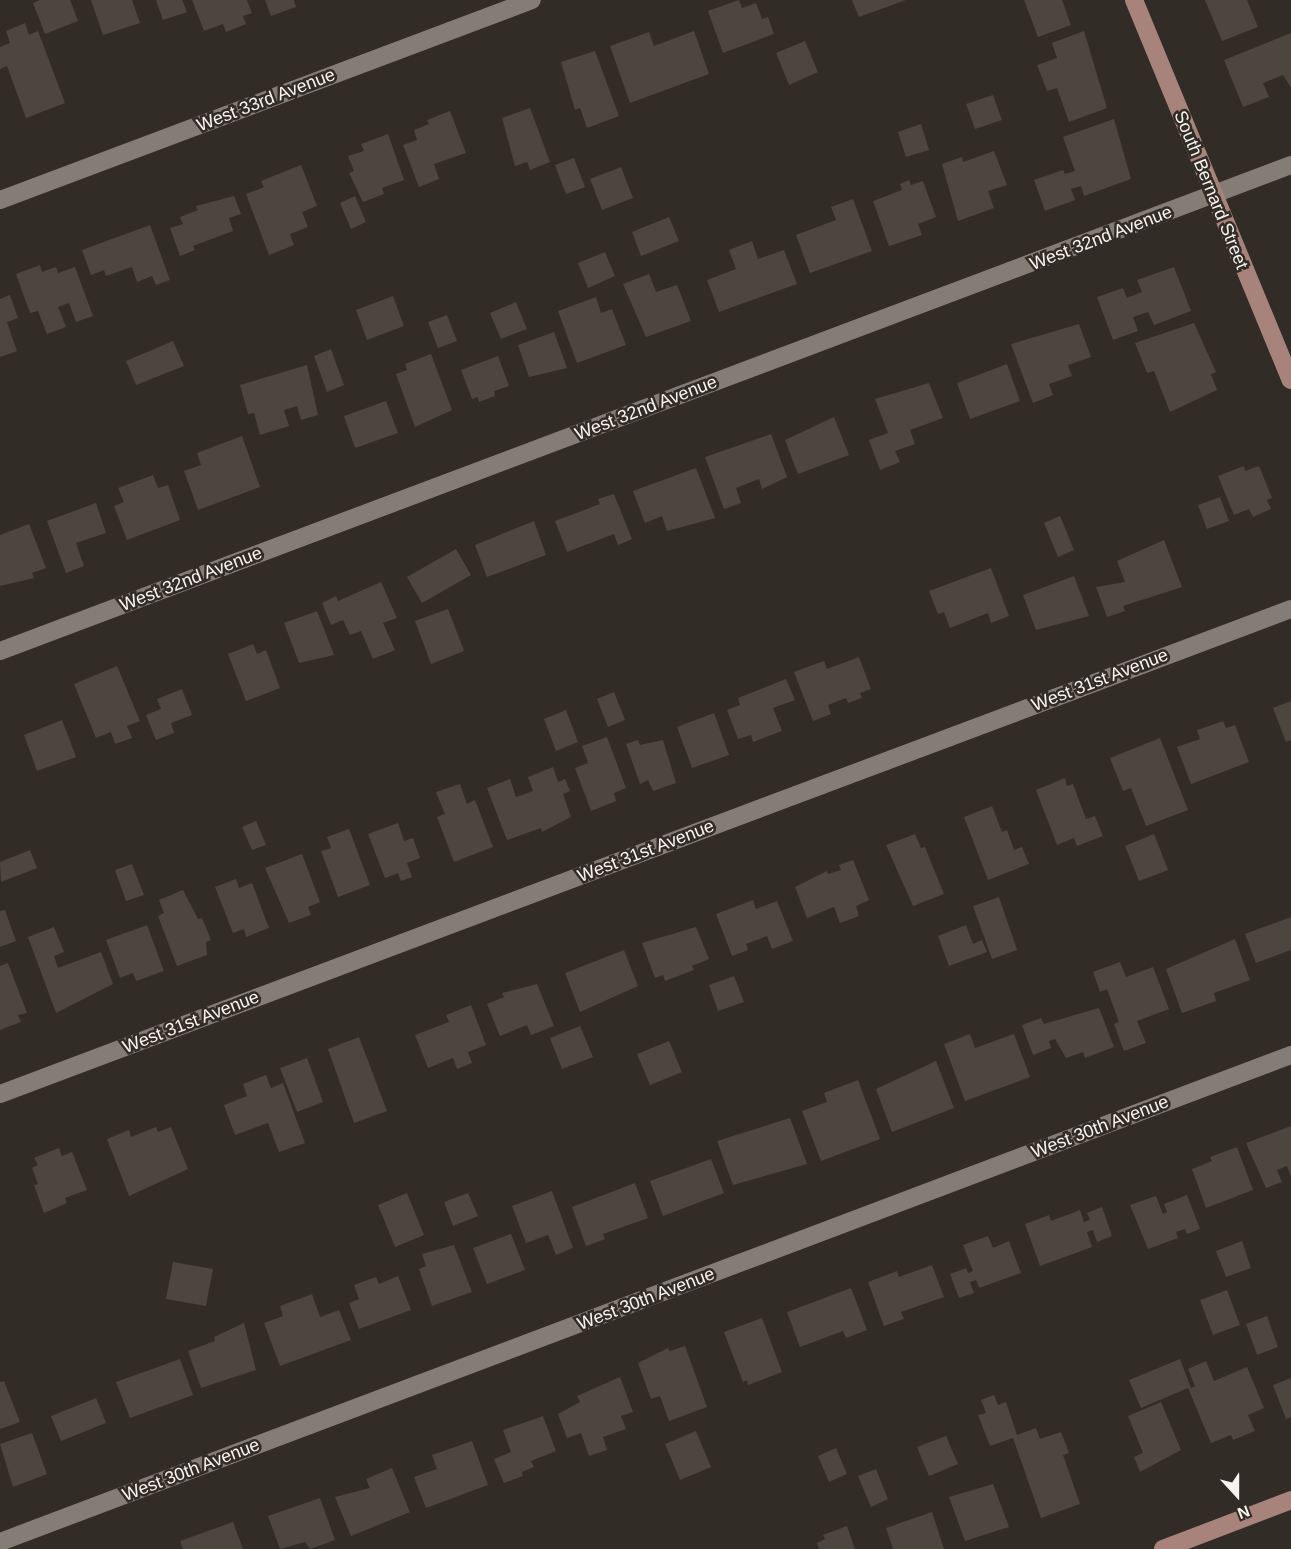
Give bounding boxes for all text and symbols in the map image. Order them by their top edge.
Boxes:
street label: West 33rd Avenue [193,64,339,136]
street label: South Bernard Street [1169,108,1253,272]
street label: West 32nd Avenue [1026,201,1176,275]
street label: West 32nd Avenue [571,371,721,445]
street label: West 32nd Avenue [116,542,266,616]
street label: West 31st Avenue [1028,644,1172,716]
street label: West 31st Avenue [574,815,718,887]
street label: West 31st Avenue [119,986,263,1058]
street label: West 30th Avenue [1028,1091,1172,1163]
street label: West 30th Avenue [574,1263,718,1335]
street label: West 30th Avenue [119,1434,263,1506]
north arrow [1207,1465,1267,1525]
text: N [1235,1502,1252,1522]

